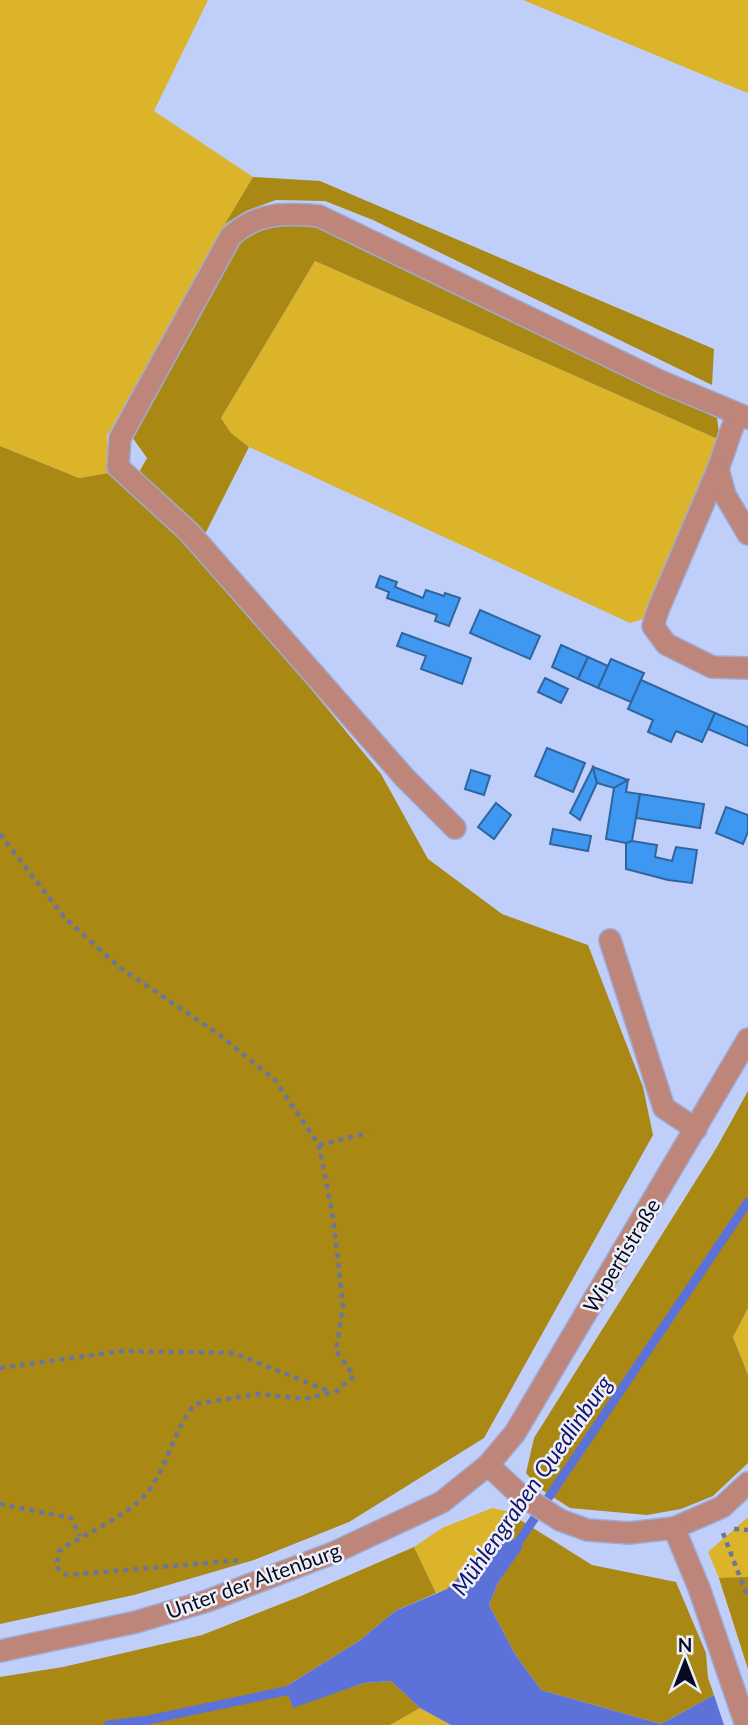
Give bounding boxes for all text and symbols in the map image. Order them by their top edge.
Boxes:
street label: Wipertistraße [577,1194,665,1316]
water label: Mühlengraben Quedlinburg [445,1369,618,1600]
street label: Unter der Altenburg [162,1537,344,1623]
north arrow [650,1627,720,1697]
text: N [678,1633,692,1656]

